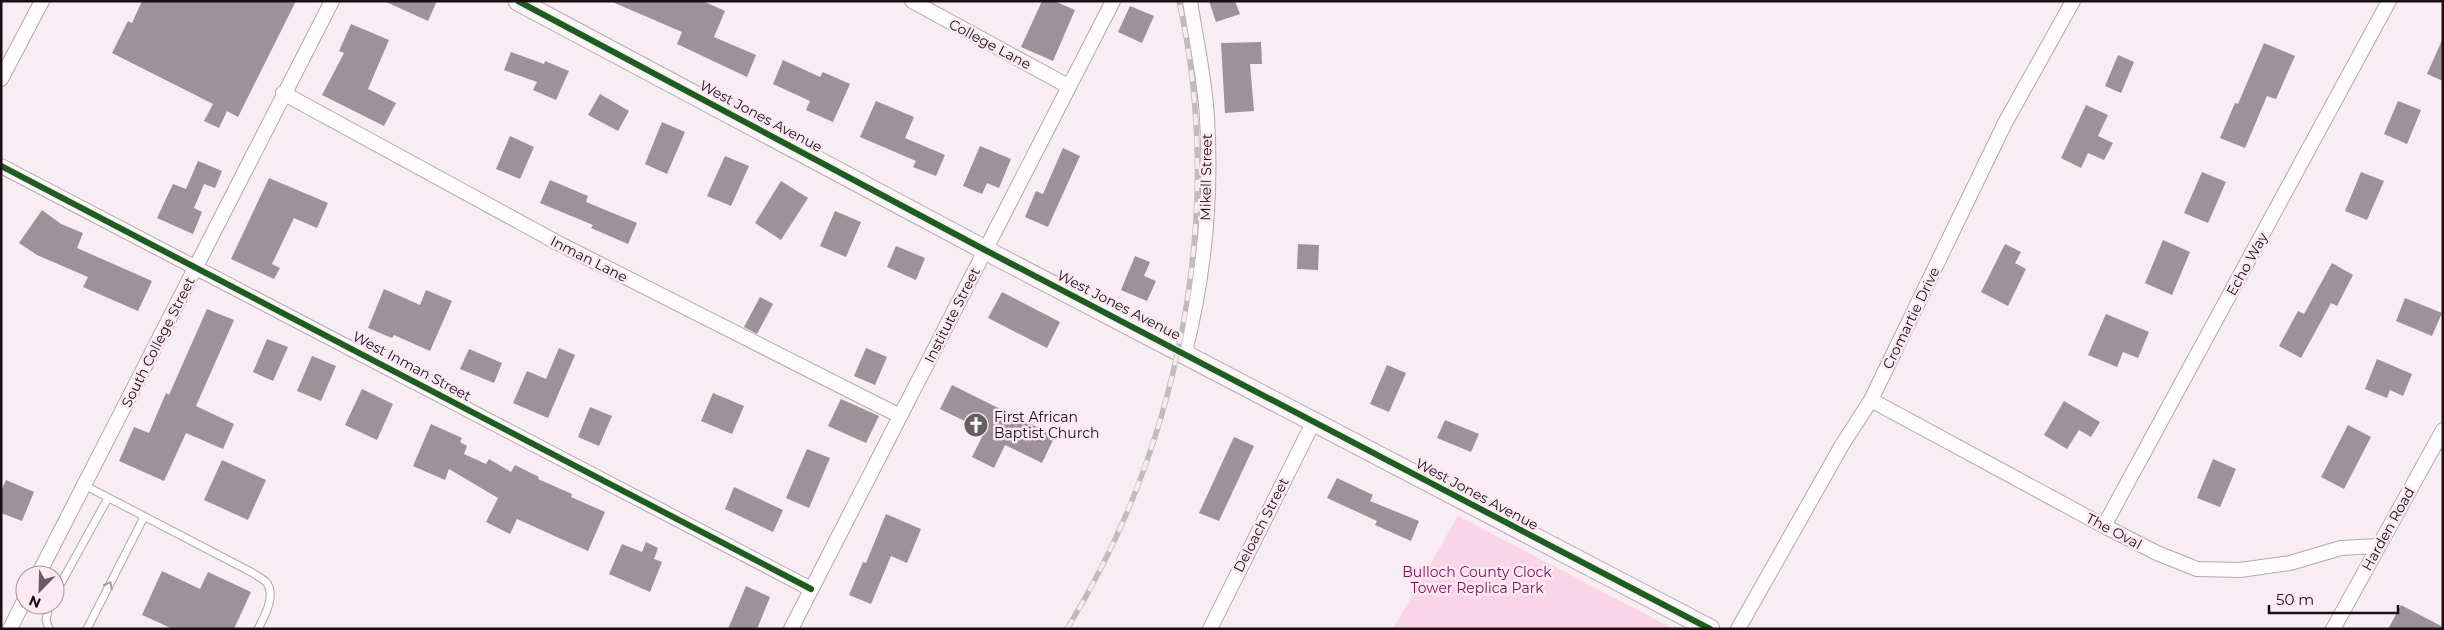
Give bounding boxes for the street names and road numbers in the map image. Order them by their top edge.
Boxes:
street label: College Lane [946,15,1034,73]
street label: West Jones Avenue [697,76,825,156]
street label: Mikell Street [1196,133,1216,221]
street label: Echo Way [2222,229,2272,299]
street label: Inman Lane [547,232,631,286]
street label: Institute Street [920,264,984,366]
street label: Cromartie Drive [1879,264,1943,372]
street label: West Jones Avenue [1054,266,1184,344]
street label: South College Street [117,273,199,410]
street label: West Inman Street [350,327,475,405]
street label: West Jones Avenue [1413,454,1541,534]
street label: Deloach Street [1229,474,1293,575]
street label: Harden Road [2358,484,2418,574]
street label: The Oval [2083,509,2145,553]

